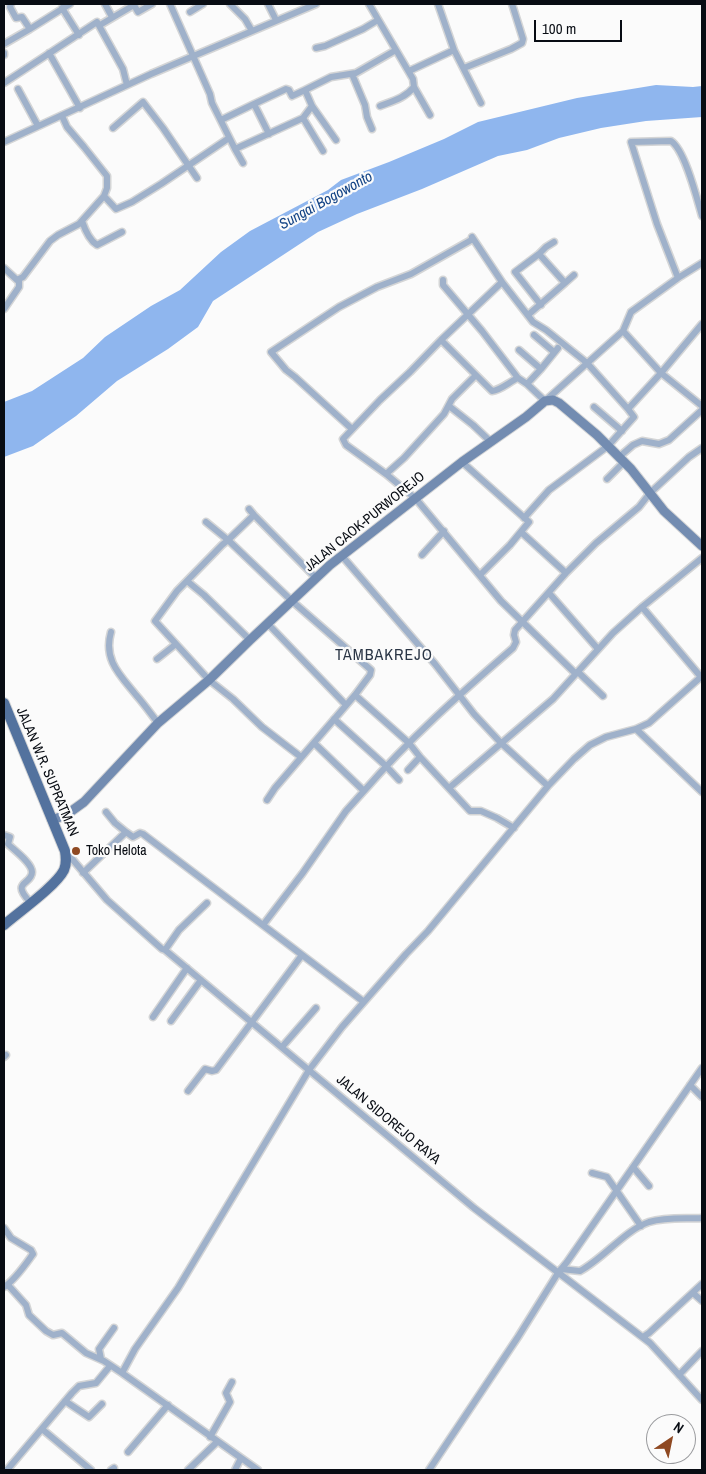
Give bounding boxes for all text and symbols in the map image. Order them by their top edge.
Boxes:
scale bar [536,10,624,42]
text: 100 m [542,18,576,39]
water label: Sungai Bogowonto [276,168,376,234]
street label: JALAN CAOK-PURWOREJO [302,468,428,576]
district label: TAMBAKREJO [334,646,434,666]
street label: JALAN W.R. SUPRATMAN [12,705,82,839]
place label: Toko Helota [86,843,147,859]
marker: Toko Helota [70,845,82,857]
street label: JALAN SIDOREJO RAYA [333,1072,443,1168]
north arrow [646,1414,696,1464]
text: N [670,1418,687,1437]

